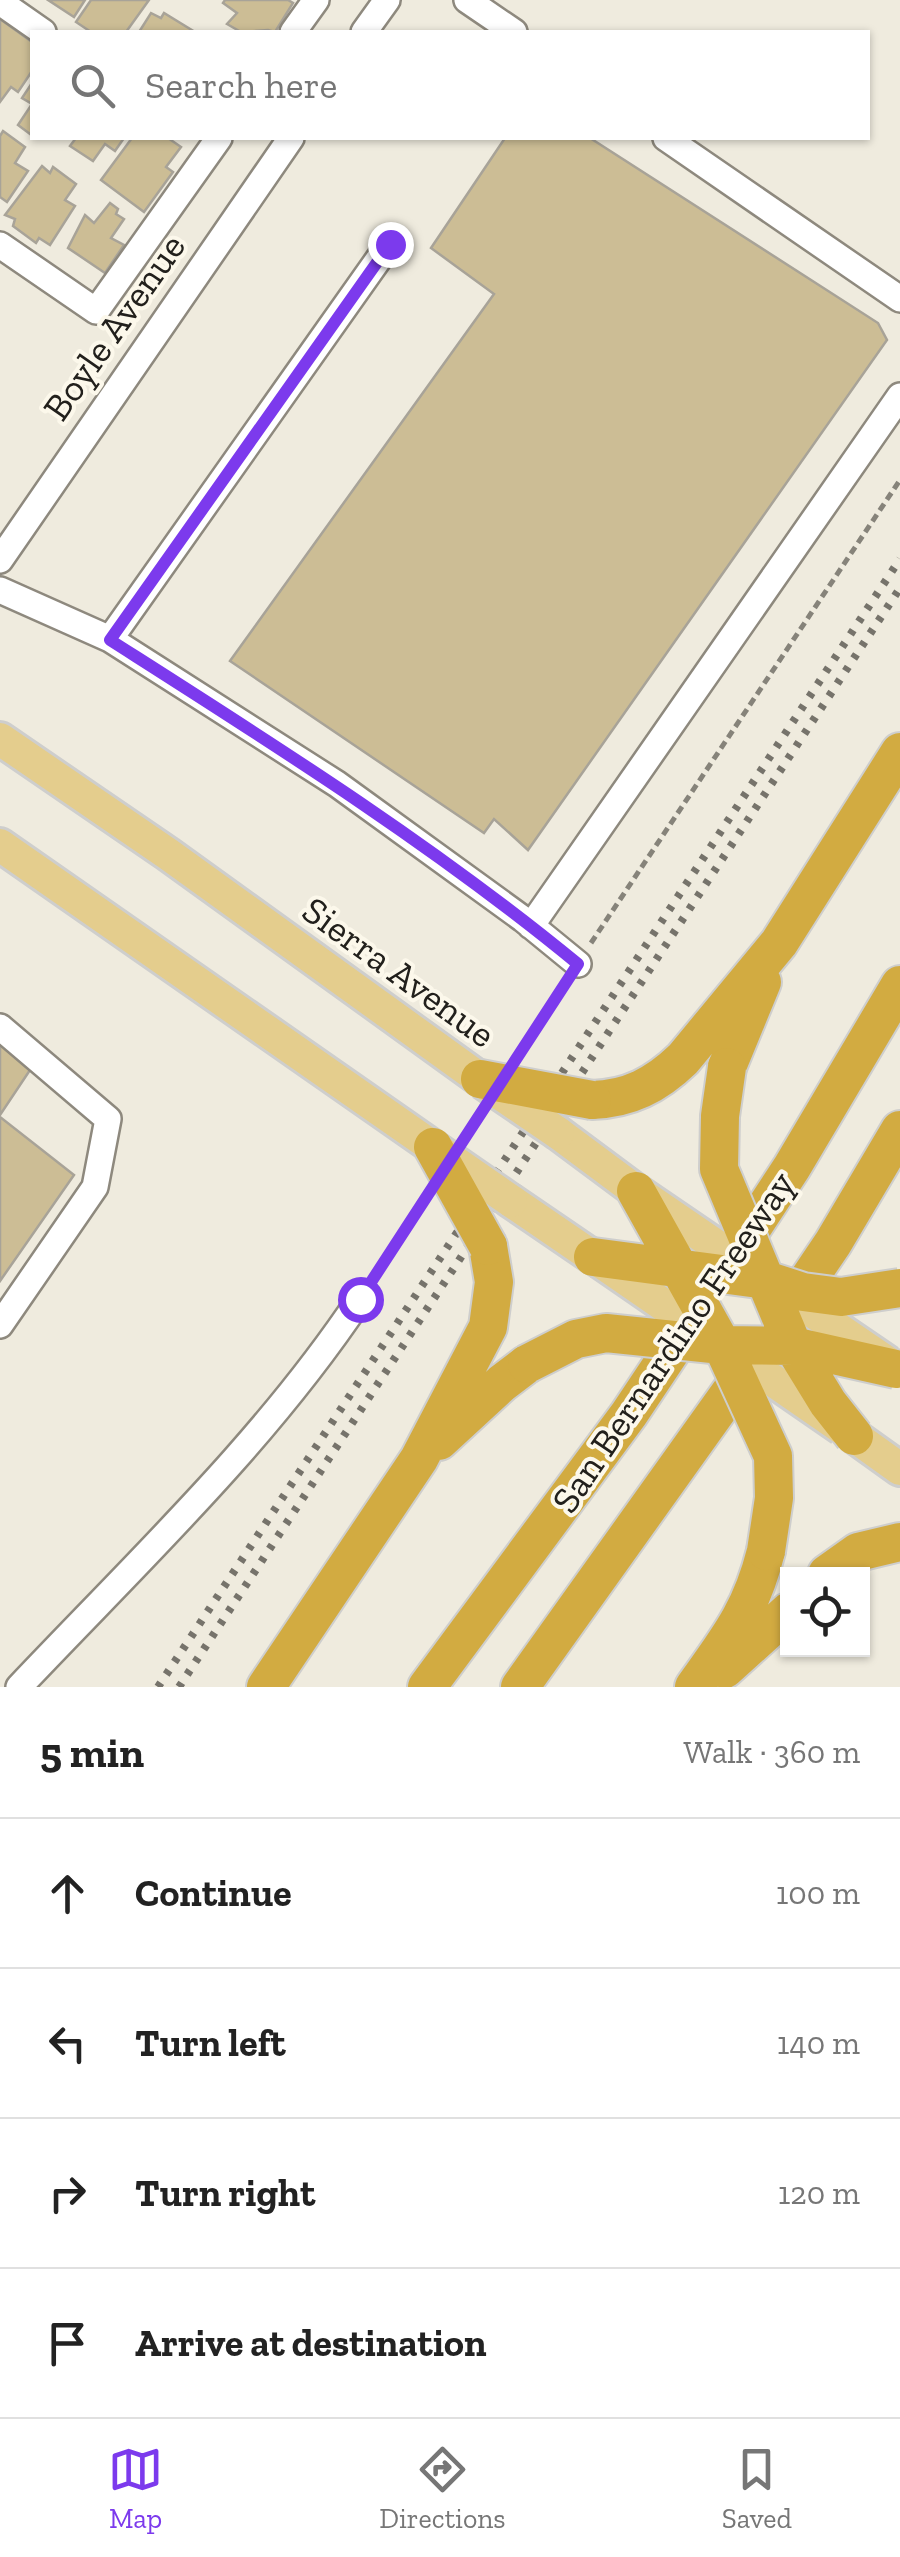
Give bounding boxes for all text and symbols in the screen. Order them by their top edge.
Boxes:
search box [30,30,870,140]
icon: search [65,58,120,113]
text: Search here [145,62,337,108]
route end [368,222,414,268]
street label: Boyle Avenue [33,225,195,429]
street label: Sierra Avenue [294,887,504,1057]
street label: San Bernardino Freeway [542,1162,805,1521]
route start [338,1277,384,1323]
map controls [780,1567,870,1657]
button: locate [780,1567,870,1657]
text: 5 min [40,1727,144,1778]
text: Walk · 360 m [683,1733,860,1771]
icon: ahead [40,1866,95,1921]
text: Continue [135,1870,292,1916]
text: 100 m [776,1874,860,1912]
icon: left [40,2016,95,2071]
text: Turn left [135,2020,286,2066]
text: 140 m [777,2024,860,2062]
icon: right [40,2166,95,2221]
text: Turn right [135,2170,315,2216]
text: 120 m [778,2174,860,2212]
icon: arrive [40,2316,95,2371]
text: Arrive at destination [135,2320,486,2366]
tab: Map [108,2442,163,2535]
tab: Directions [379,2442,506,2535]
tab: Saved [722,2442,792,2535]

